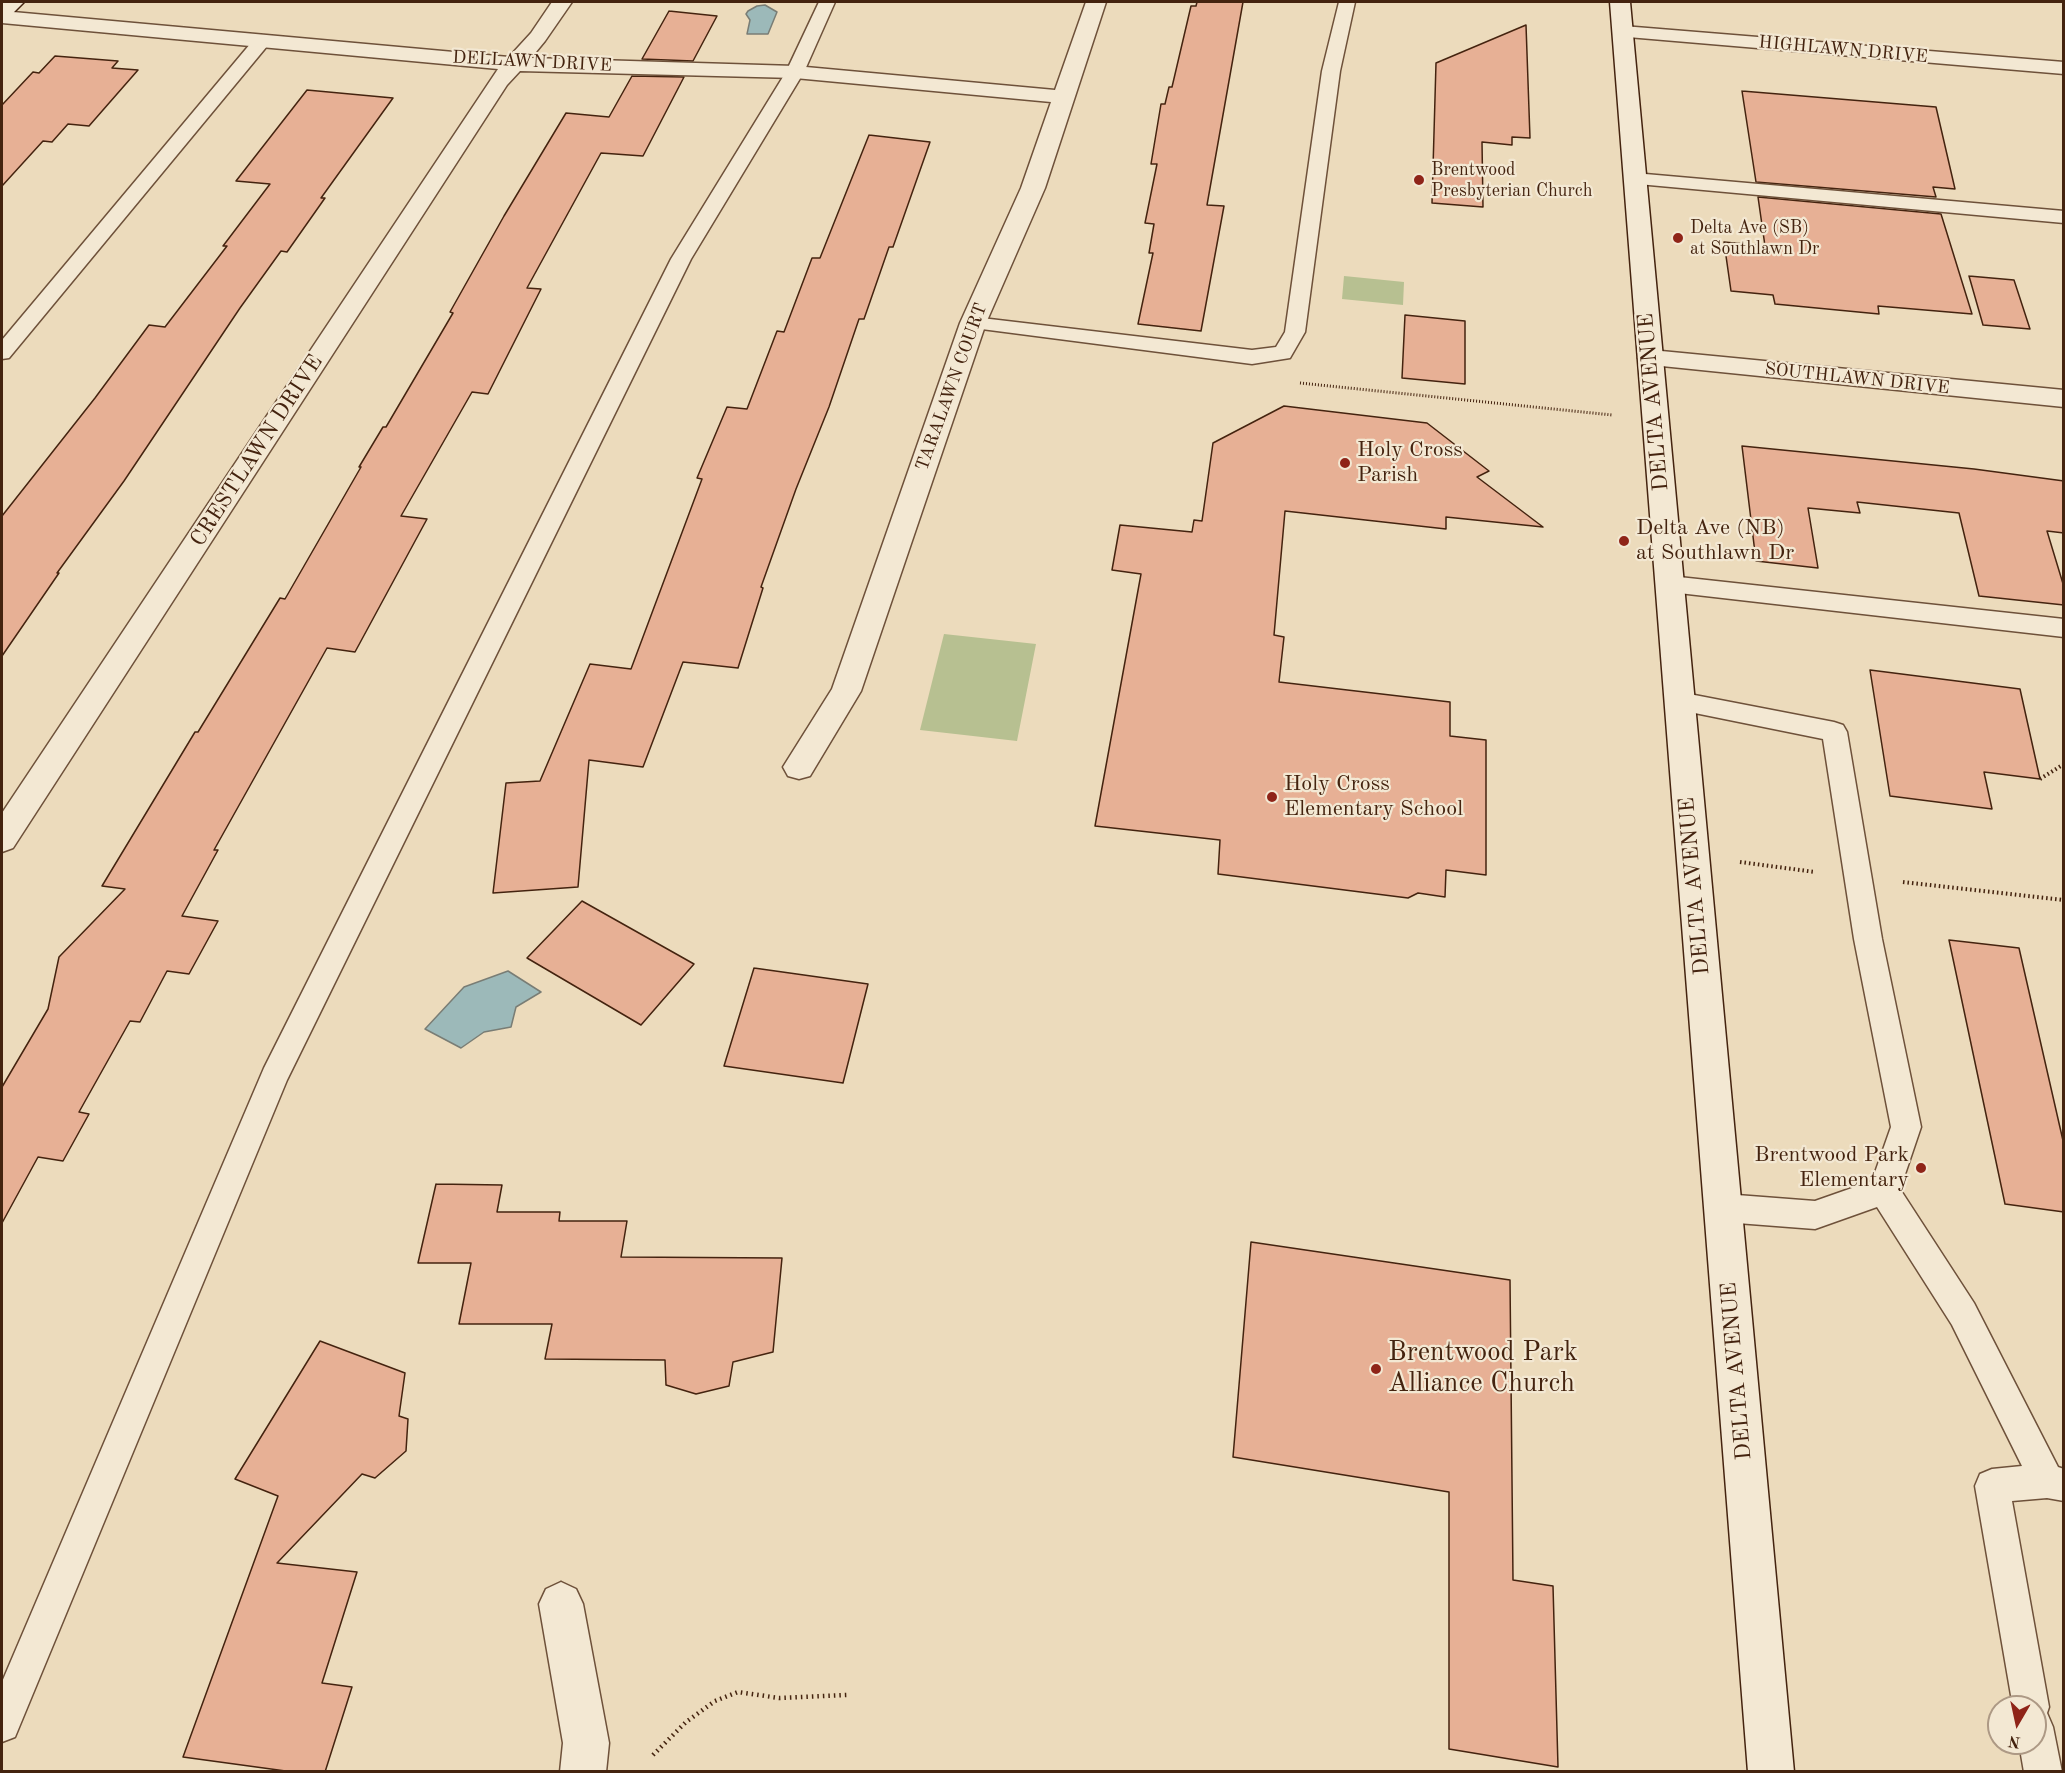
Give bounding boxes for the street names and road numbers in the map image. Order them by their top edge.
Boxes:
street label: HIGHLAWN DRIVE [1758,32,1928,68]
street label: DELLAWN DRIVE [452,47,612,77]
street label: TARALAWN COURT [912,300,992,474]
street label: DELTA AVENUE [1633,312,1675,492]
street label: CRESTLAWN DRIVE [185,350,329,552]
street label: SOUTHLAWN DRIVE [1764,359,1950,399]
street label: DELTA AVENUE [1674,796,1716,976]
street label: DELTA AVENUE [1716,1281,1758,1461]

